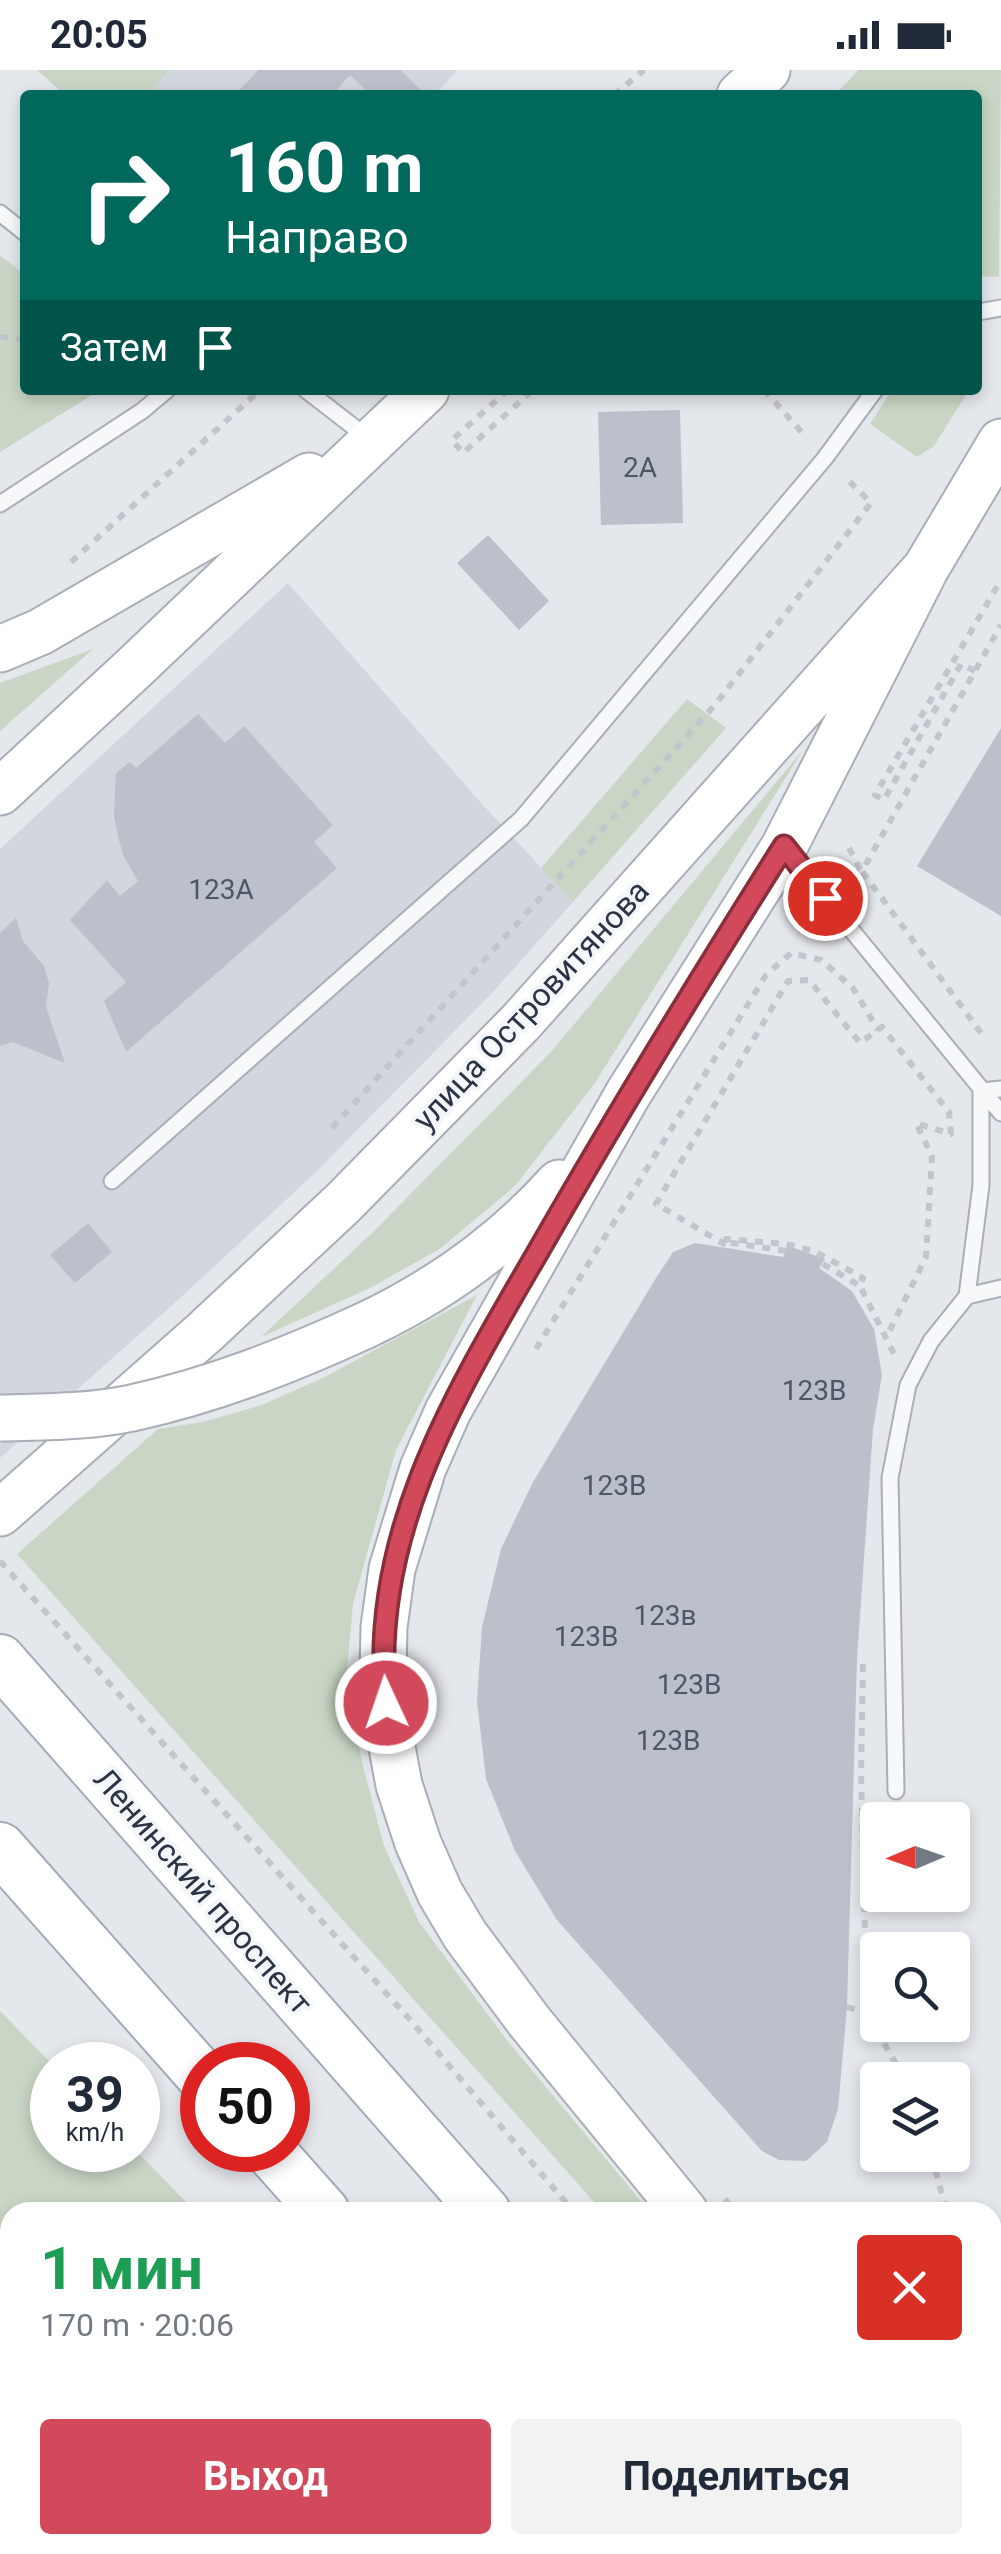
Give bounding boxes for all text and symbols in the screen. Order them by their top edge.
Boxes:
text: 20:05 [50,13,148,57]
text: 160 m [225,127,424,209]
icon: right [60,130,190,260]
text: Направо [225,211,409,264]
icon: arrive [188,320,243,375]
text: Затем [60,326,168,370]
house number: 2А [623,451,657,484]
pin [783,856,868,941]
icon: arrive [798,871,853,926]
street label: улица Островитянова [405,872,657,1138]
house number: 123А [188,873,254,906]
house number: 123В [782,1374,846,1407]
house number: 123В [582,1469,646,1502]
house number: 123в [633,1599,697,1632]
house number: 123В [554,1620,618,1653]
position arrow [334,1651,438,1755]
house number: 123В [657,1668,721,1701]
house number: 123В [636,1724,700,1757]
street label: Ленинский проспект [86,1760,320,2022]
north arrow [860,1802,970,1912]
map controls [860,1802,970,2172]
button: search [860,1932,970,2042]
speed limit sign: 50 [180,2042,310,2172]
button: layers [860,2062,970,2172]
text: 39 [66,2066,124,2124]
text: km/h [66,2118,124,2147]
text: 1 мин [40,2233,203,2304]
button: close [857,2235,962,2340]
text: 170 m · 20:06 [40,2306,234,2344]
button: Выход [40,2419,491,2534]
button: Поделиться [511,2419,962,2534]

